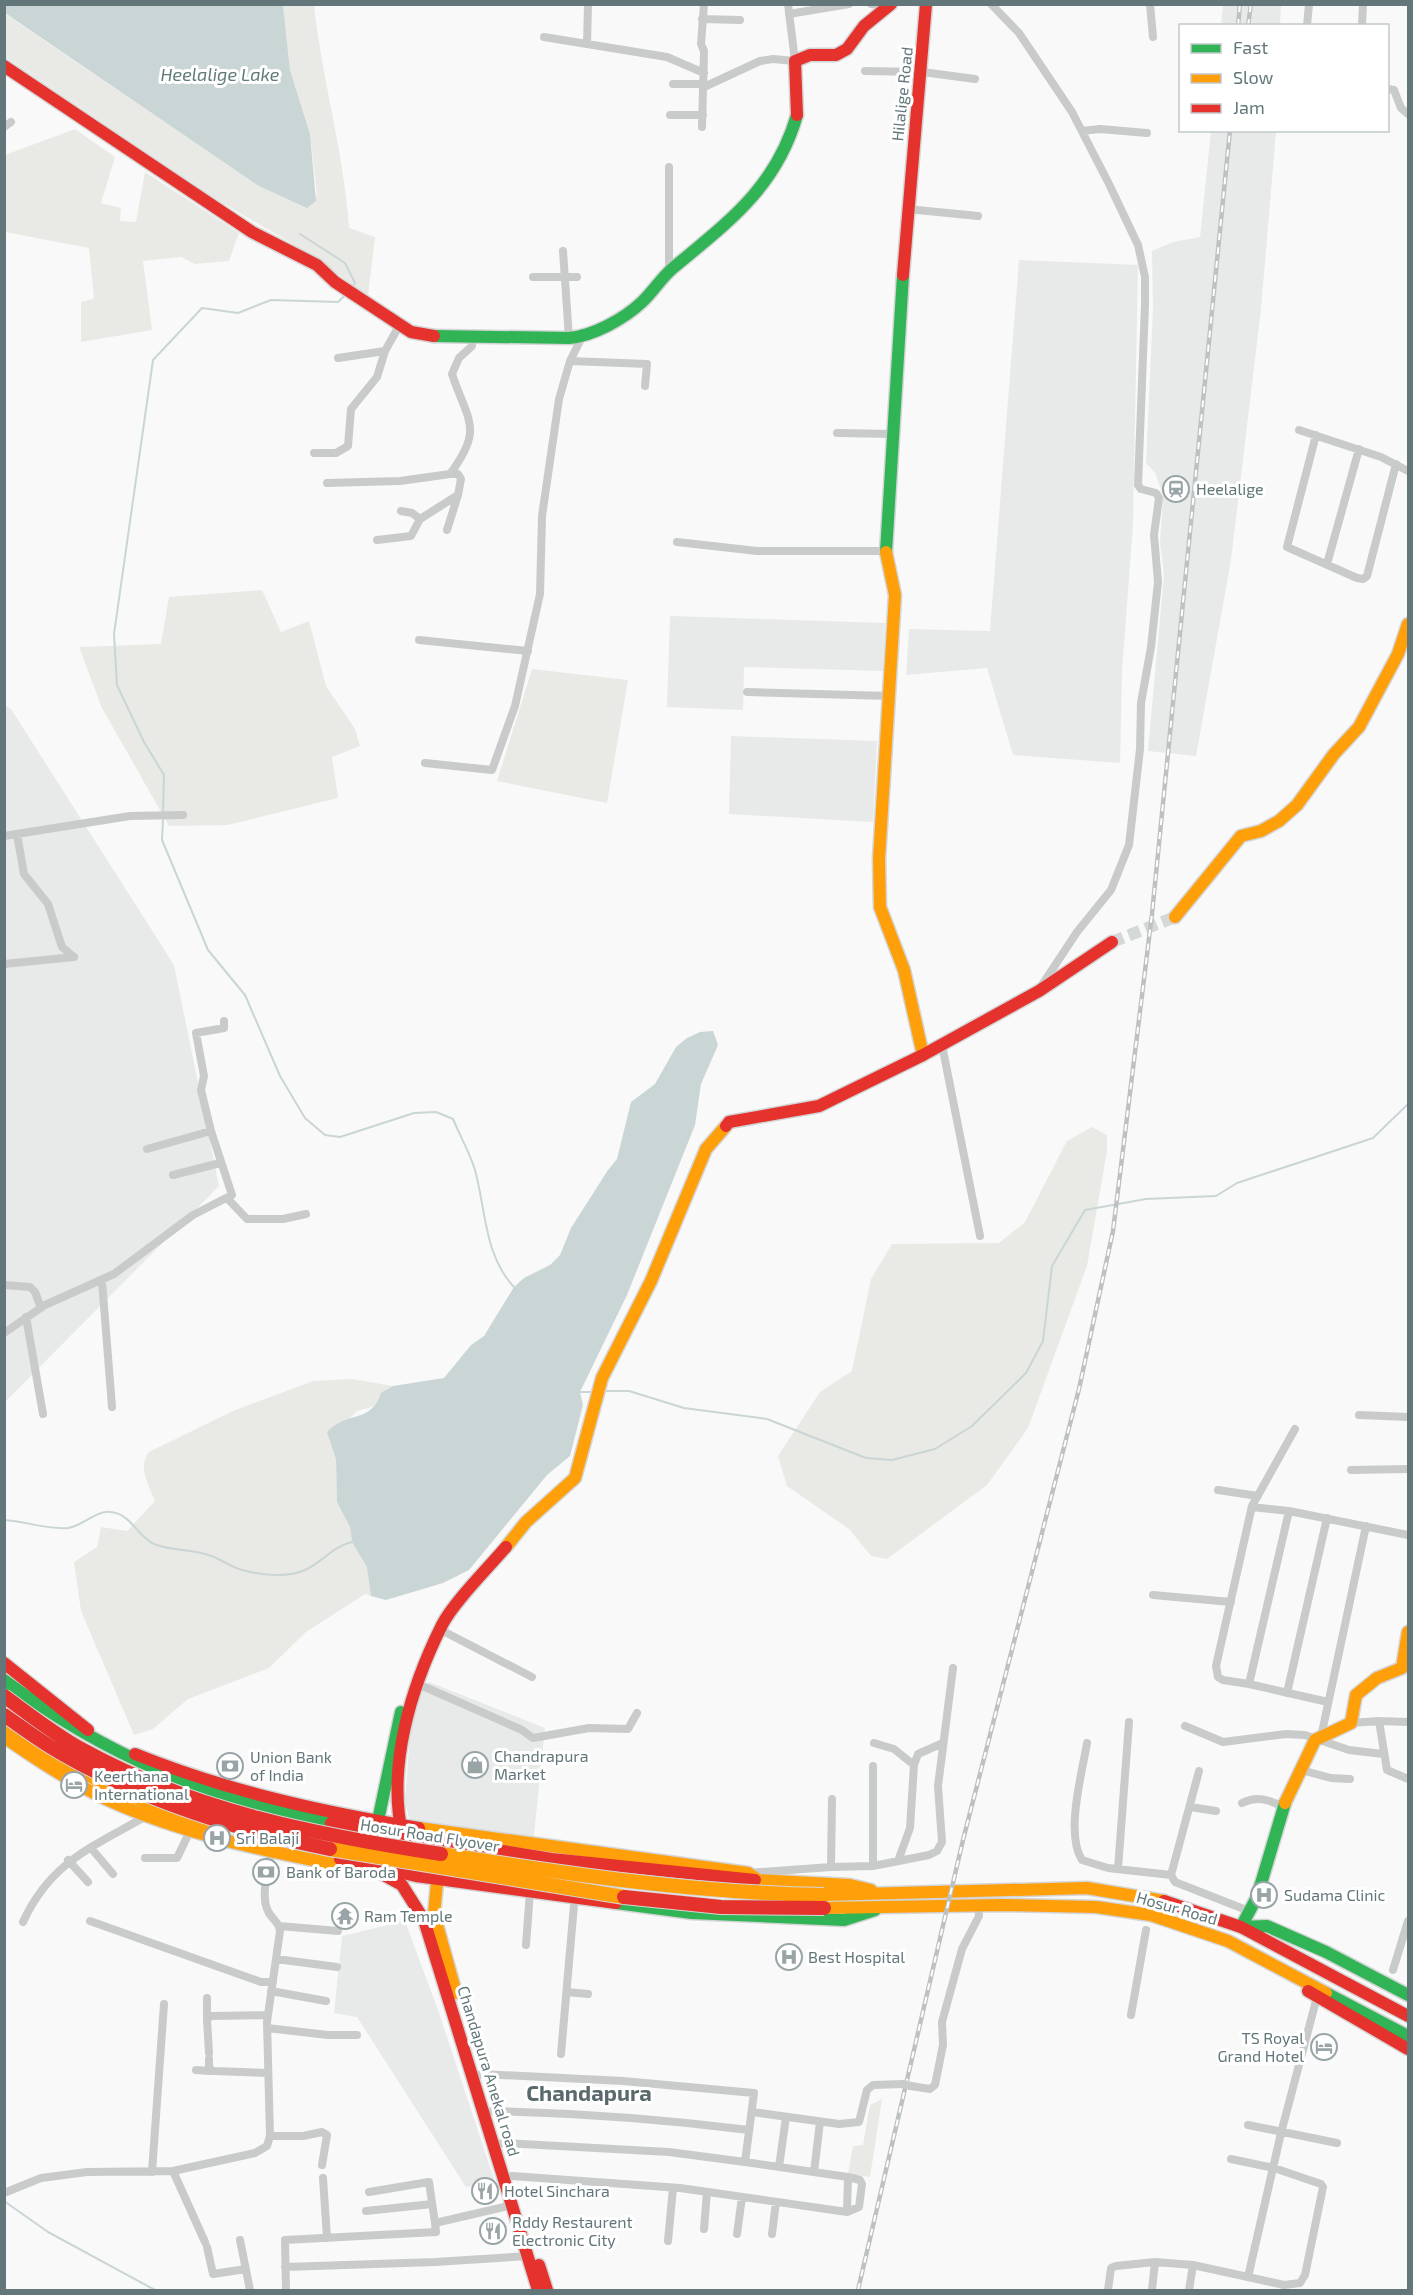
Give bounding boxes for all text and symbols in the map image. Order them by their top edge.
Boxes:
legend [1179,24,1389,132]
text: Fast [1233,36,1268,58]
street label: Hilalige Road [887,46,916,142]
water label: Heelalige Lake [160,63,280,85]
text: Slow [1233,66,1274,88]
text: Jam [1233,96,1265,118]
station icon: Heelalige [1161,474,1191,504]
place label: Heelalige [1196,479,1264,498]
place label: Chandrapura Market [494,1746,588,1783]
place label: Union Bank of India [250,1747,332,1784]
shop icon: Chandrapura Market [460,1750,490,1780]
bank icon: Union Bank of India [215,1751,245,1781]
place label: Keerthana International [94,1766,189,1803]
hotel icon: Keerthana International [59,1770,89,1800]
street label: Hosur Road Flyover [359,1814,502,1855]
hospital icon: Sri Balaji [202,1823,232,1853]
place label: Sri Balaji [236,1828,299,1848]
bank icon: Bank of Baroda [251,1857,281,1887]
place label: Bank of Baroda [286,1862,396,1881]
hospital icon: Sudama Clinic [1249,1880,1279,1910]
place label: Sudama Clinic [1284,1885,1386,1904]
street label: Hosur Road [1134,1887,1220,1928]
temple icon: Ram Temple [330,1901,360,1931]
place label: Ram Temple [364,1906,453,1925]
hospital icon: Best Hospital [774,1942,804,1972]
place label: Best Hospital [808,1947,905,1966]
street label: Chandapura Anekal road [454,1983,524,2158]
place label: TS Royal Grand Hotel [1218,2028,1304,2065]
hotel icon: TS Royal Grand Hotel [1309,2032,1339,2062]
district label: Chandapura [526,2079,652,2105]
restaurant icon: Hotel Sinchara [470,2176,500,2206]
place label: Hotel Sinchara [504,2181,610,2200]
place label: Rddy Restaurent Electronic City [512,2212,633,2249]
restaurant icon: Rddy Restaurent Electronic City [478,2216,508,2246]

